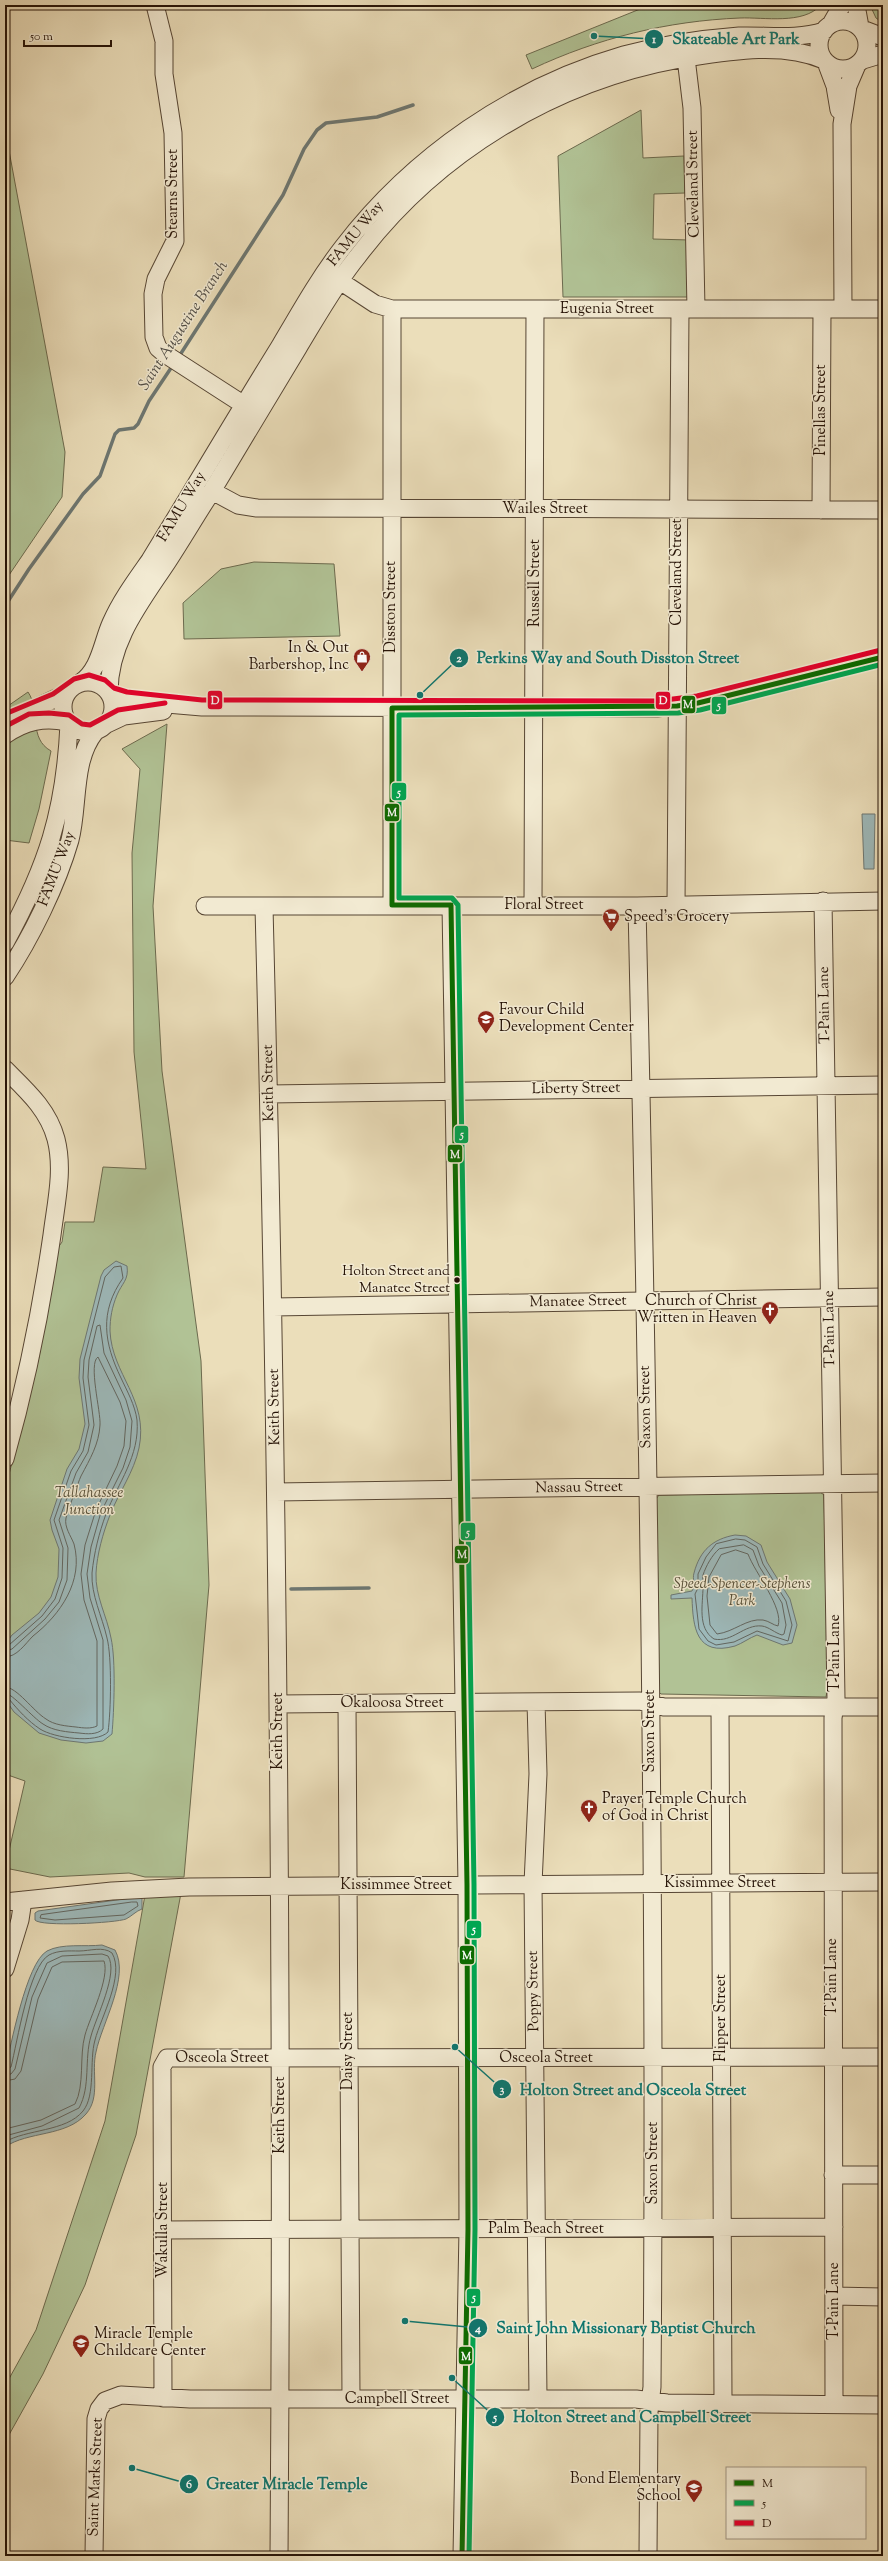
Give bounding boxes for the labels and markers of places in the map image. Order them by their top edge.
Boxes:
callout: Skateable Art Park [644,25,808,53]
place label: In & Out Barbershop, Inc [249,638,349,676]
callout: Perkins Way and South Disston Street [449,644,748,672]
shop icon: In & Out Barbershop, Inc [352,647,372,672]
supermarket icon: Speed's Grocery [601,907,621,932]
place label: Speed's Grocery [624,907,730,928]
place label: Favour Child Development Center [499,1000,634,1038]
school or university icon: Favour Child Development Center [476,1009,496,1034]
place label: Holton Street and Manatee Street [342,1262,450,1299]
marker: Holton Street and Manatee Street [452,1275,462,1285]
place label: Church of Christ Written in Heaven [637,1291,757,1329]
church icon: Church of Christ Written in Heaven [760,1300,780,1325]
place label: Prayer Temple Church of God in Christ [602,1789,747,1827]
church icon: Prayer Temple Church of God in Christ [579,1798,599,1823]
callout: Holton Street and Osceola Street [492,2075,754,2103]
callout: Saint John Missionary Baptist Church [468,2314,764,2342]
place label: Miracle Temple Childcare Center [94,2324,206,2362]
school or university icon: Miracle Temple Childcare Center [71,2333,91,2358]
callout: Holton Street and Campbell Street [485,2403,759,2431]
place label: Bond Elementary School [570,2469,682,2507]
callout: Greater Miracle Temple [179,2470,376,2498]
school or university icon: Bond Elementary School [684,2478,704,2503]

